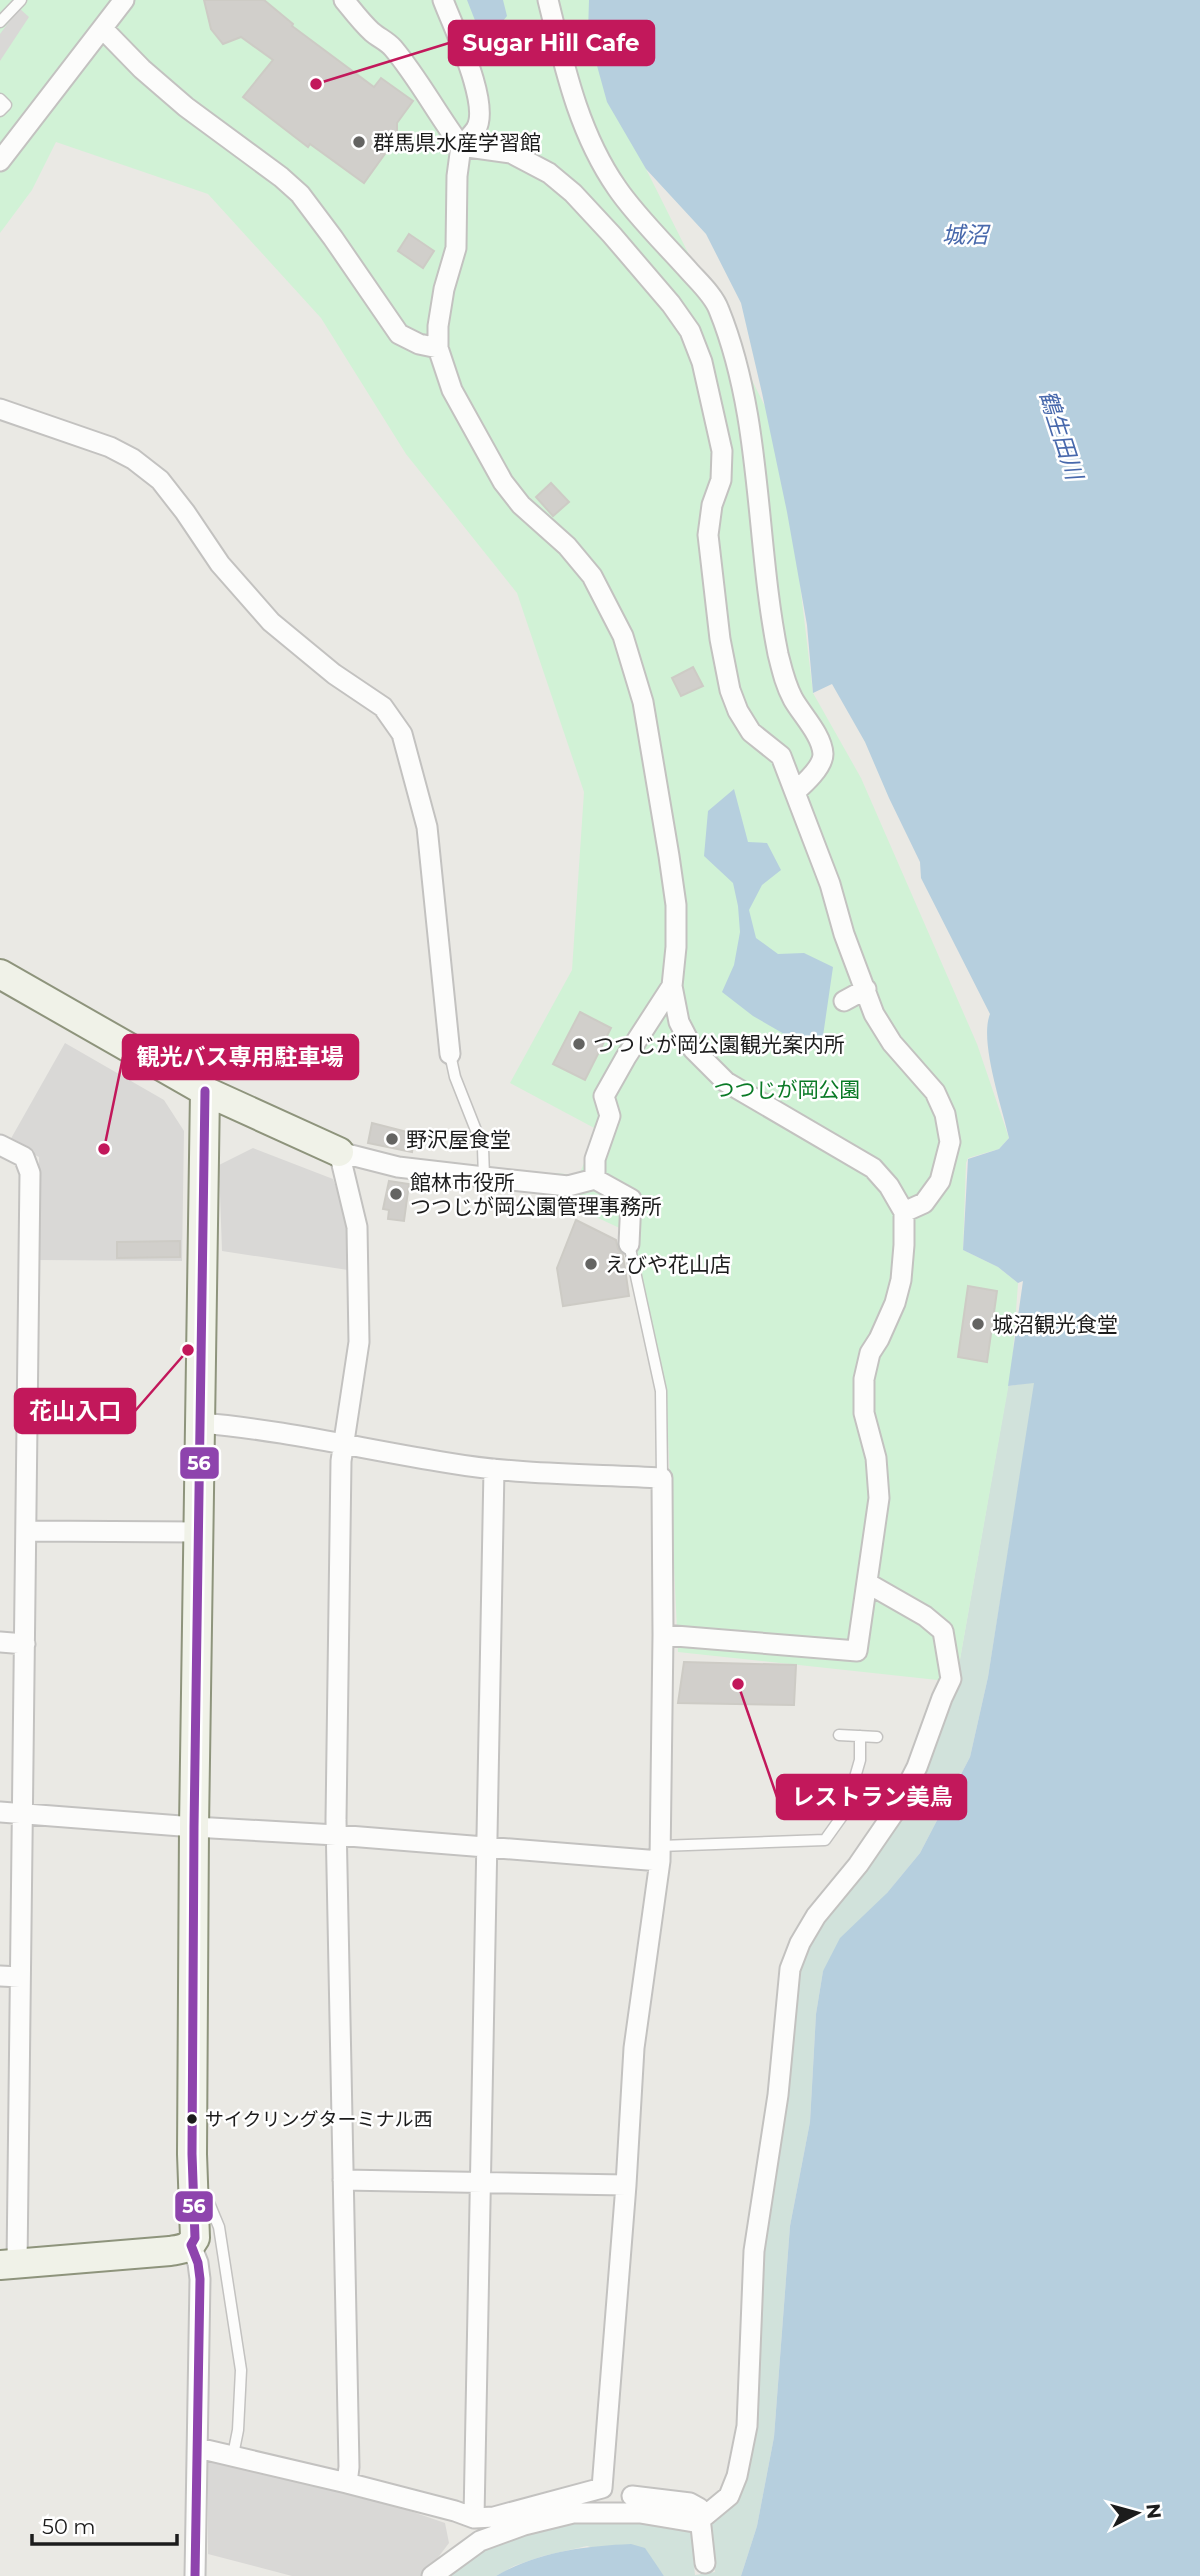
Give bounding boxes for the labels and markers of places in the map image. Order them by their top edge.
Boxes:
callout: Sugar Hill Cafe [449,21,654,65]
place label: 群馬県水産学習館 [373,130,541,155]
marker: 群馬県水産学習館 [351,134,367,150]
place label: つつじが岡公園観光案内所 [593,1032,845,1057]
callout: 観光バス専用駐車場 [123,1035,358,1079]
marker: つつじが岡公園観光案内所 [571,1036,587,1052]
place label: 野沢屋食堂 [406,1127,511,1152]
marker: 野沢屋食堂 [384,1131,400,1147]
place label: 館林市役所 つつじが岡公園管理事務所 [410,1170,662,1219]
marker: 館林市役所 つつじが岡公園管理事務所 [388,1186,404,1202]
place label: えびや花山店 [605,1252,731,1277]
marker: えびや花山店 [583,1256,599,1272]
place label: 城沼観光食堂 [992,1312,1118,1337]
marker: 城沼観光食堂 [970,1316,986,1332]
callout: 花山入口 [15,1389,135,1433]
callout: レストラン美鳥 [777,1775,966,1819]
place label: サイクリングターミナル西 [205,2108,433,2131]
marker: サイクリングターミナル西 [185,2112,199,2126]

